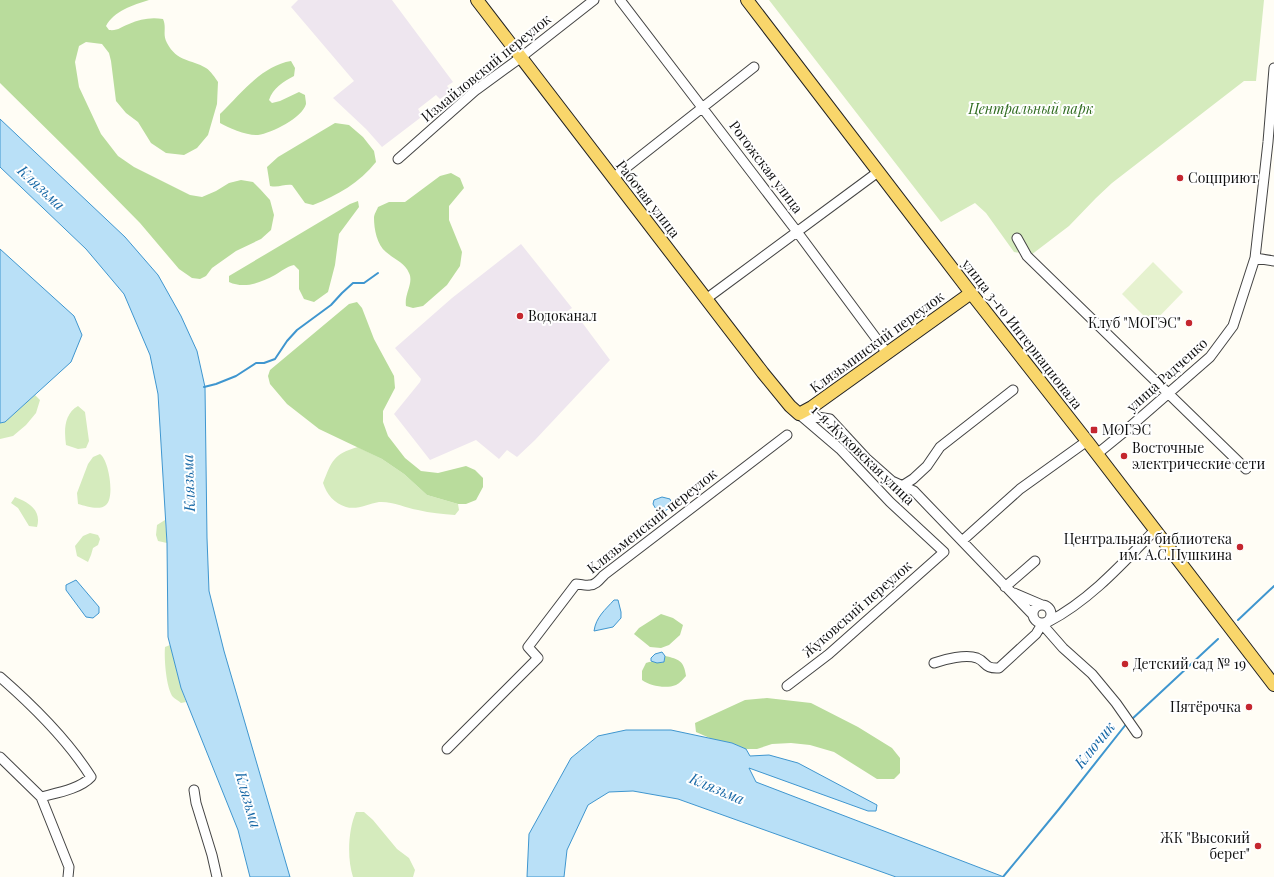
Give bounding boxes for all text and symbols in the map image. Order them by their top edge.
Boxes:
street label: Измайловский переулок [417,9,555,126]
park label: Центральный парк [967,99,1094,118]
street label: Рогожская улица [725,116,808,217]
street label: Рабочая улица [612,156,685,241]
water label: Клязьма [13,160,70,214]
place label: Соцприют [1188,168,1258,187]
marker: Соцприют [1175,173,1185,183]
street label: улица 3-го Интернационала [957,254,1087,413]
street label: Клязьминский переулок [806,286,948,397]
place label: Водоканал [528,306,597,325]
marker: Водоканал [515,311,525,321]
place label: Клуб "МОГЭС" [1088,313,1181,332]
marker: Клуб "МОГЭС" [1184,318,1194,328]
street label: улица Радченко [1121,333,1211,417]
street label: 1-я Жуковская улица [808,400,919,509]
place label: МОГЭС [1102,420,1151,439]
marker: МОГЭС [1089,425,1099,435]
place label: Восточные электрические сети [1132,438,1265,473]
marker: Восточные электрические сети [1119,451,1129,461]
water label: Клязьма [177,454,199,513]
street label: Клязьменский переулок [583,464,721,577]
place label: Центральная библиотека им. А.С.Пушкина [1064,529,1232,564]
marker: Центральная библиотека им. А.С.Пушкина [1235,542,1245,552]
street label: Жуковский переулок [798,556,915,661]
place label: Детский сад № 19 [1133,654,1246,673]
marker: Детский сад № 19 [1120,659,1130,669]
place label: Пятёрочка [1170,697,1241,716]
marker: Пятёрочка [1244,702,1254,712]
water label: Ключик [1069,717,1119,773]
water label: Клязьма [686,767,748,809]
water label: Клязьма [231,768,267,830]
place label: ЖК "Высокий берег" [1160,828,1250,863]
marker: ЖК "Высокий берег" [1253,841,1263,851]

